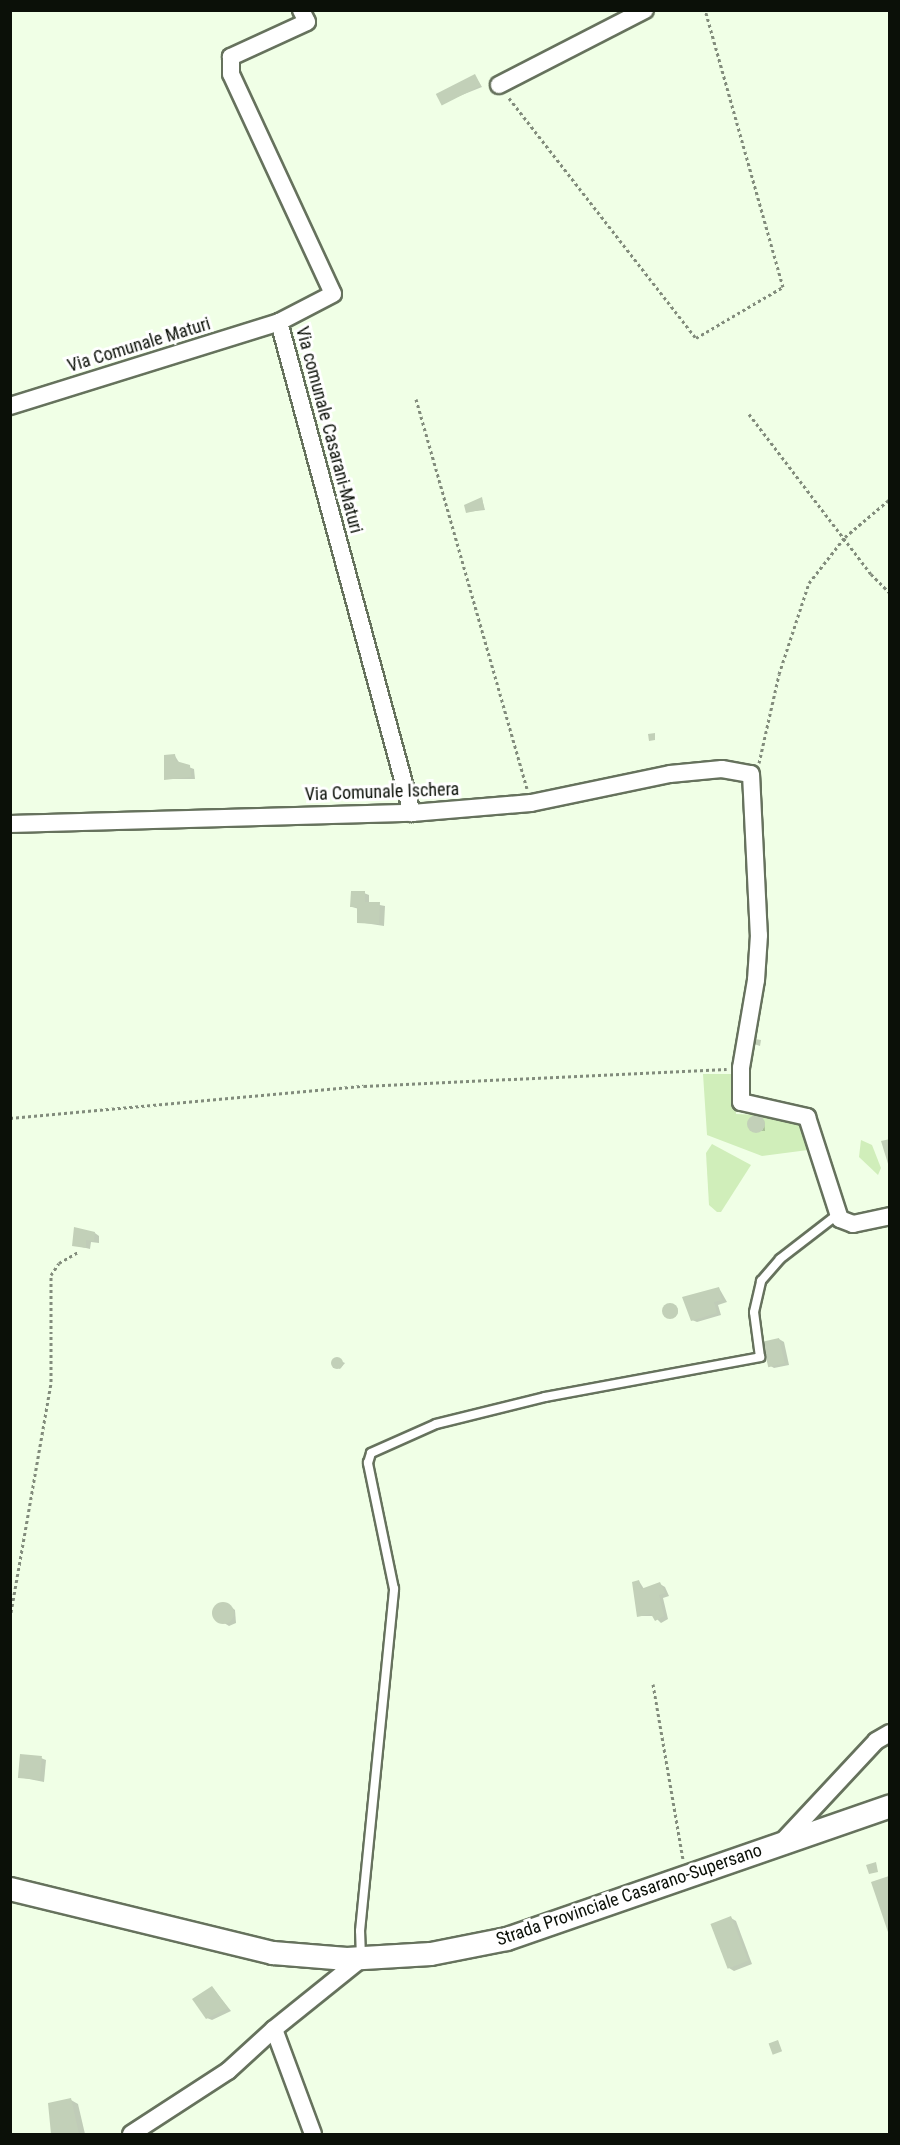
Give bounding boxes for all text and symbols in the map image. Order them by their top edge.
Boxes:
street label: Via Comunale Maturi [65,313,213,377]
street label: Via comunale Casarani-Maturi [291,324,367,536]
street label: Via Comunale Ischera [304,779,460,805]
street label: Strada Provinciale Casarano-Supersano [493,1839,765,1951]

